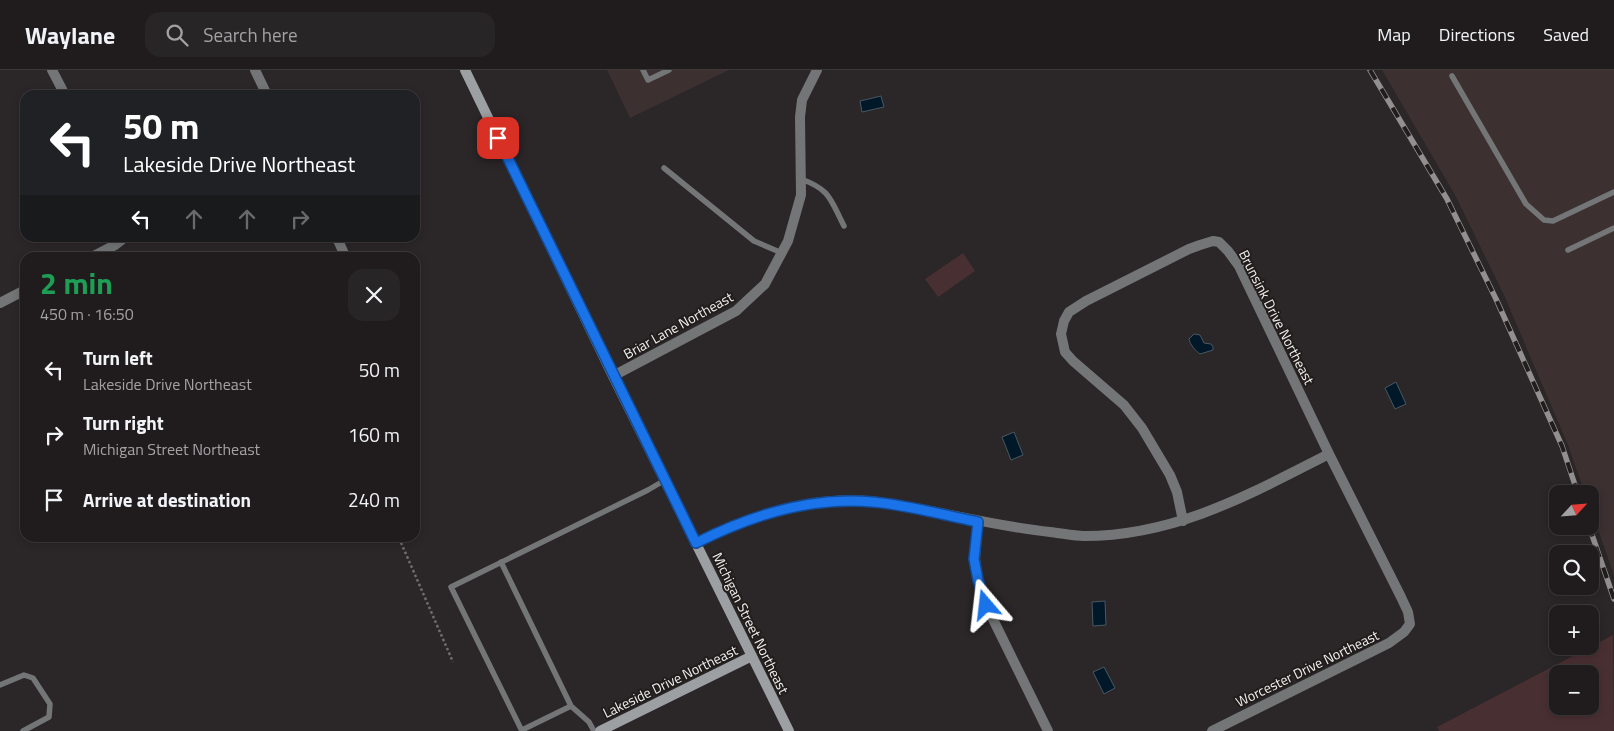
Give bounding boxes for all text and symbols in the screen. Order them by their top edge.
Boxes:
search box [145,12,495,57]
text: Waylane [25,17,115,53]
text: Search here [203,20,298,49]
icon: search [163,21,191,49]
text: Map [1377,21,1411,48]
text: Directions [1439,21,1515,48]
text: Saved [1543,21,1589,48]
text: 50 m [123,99,199,153]
icon: left [40,110,105,175]
pin [477,117,519,159]
icon: arrive [484,124,512,152]
text: Lakeside Drive Northeast [123,147,355,181]
icon: left [127,205,155,233]
icon: ahead [180,205,208,233]
icon: ahead [233,205,261,233]
icon: right [286,205,314,233]
street label: Brunsink Drive Northeast [1234,246,1320,388]
text: 2 min [40,260,113,306]
button: close [348,269,400,321]
street label: Briar Lane Northeast [619,286,737,364]
text: 450 m · 16:50 [40,302,134,326]
text: Turn left [83,343,153,372]
text: 50 m [359,355,400,384]
icon: left [40,356,68,384]
text: Lakeside Drive Northeast [83,372,252,396]
text: Turn right [83,408,164,437]
text: 160 m [348,420,400,449]
icon: right [40,421,68,449]
text: Michigan Street Northeast [83,437,260,461]
text: Arrive at destination [83,485,251,514]
text: 240 m [348,485,400,514]
north arrow [1549,485,1599,535]
map controls [1549,485,1599,715]
icon: arrive [40,486,68,514]
button: search [1549,545,1599,595]
street label: Michigan Street Northeast [708,549,794,697]
position arrow [959,578,1011,630]
button: + [1549,605,1599,655]
street label: Worcester Drive Northeast [1232,624,1382,712]
street label: Lakeside Drive Northeast [599,639,741,723]
button: − [1549,665,1599,715]

